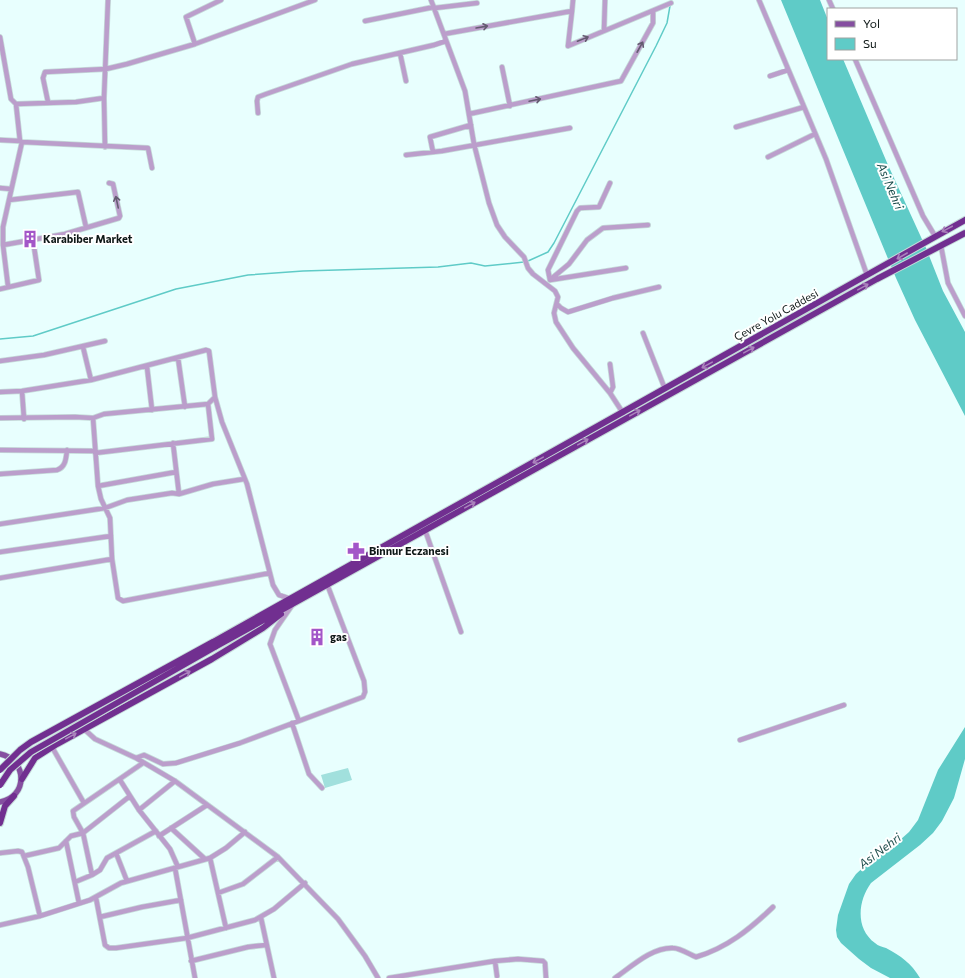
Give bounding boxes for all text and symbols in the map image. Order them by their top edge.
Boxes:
legend [827,8,957,60]
text: Yol [863,16,880,30]
one-way arrow [476,23,489,31]
one-way arrow [577,35,589,43]
text: Su [863,36,877,50]
one-way arrow [636,41,644,53]
one-way arrow [528,96,541,104]
water label: Asi Nehri [874,159,907,212]
one-way arrow [113,196,121,209]
one-way arrow [942,226,954,233]
building icon: Karabiber Market [20,229,40,249]
place label: Karabiber Market [43,232,133,245]
one-way arrow [896,252,908,260]
one-way arrow [856,283,868,291]
street label: Çevre Yolu Caddesi [731,286,820,343]
one-way arrow [743,346,755,354]
one-way arrow [701,362,713,370]
one-way arrow [629,409,641,417]
one-way arrow [577,438,589,446]
one-way arrow [532,457,544,465]
one-way arrow [464,501,476,509]
pharmacy icon: Binnur Eczanesi [346,541,366,561]
place label: Binnur Eczanesi [369,544,449,557]
building icon: gas [307,627,327,647]
place label: gas [330,630,347,643]
one-way arrow [179,670,191,677]
one-way arrow [65,732,77,739]
water label: Asi Nehri [855,829,904,871]

